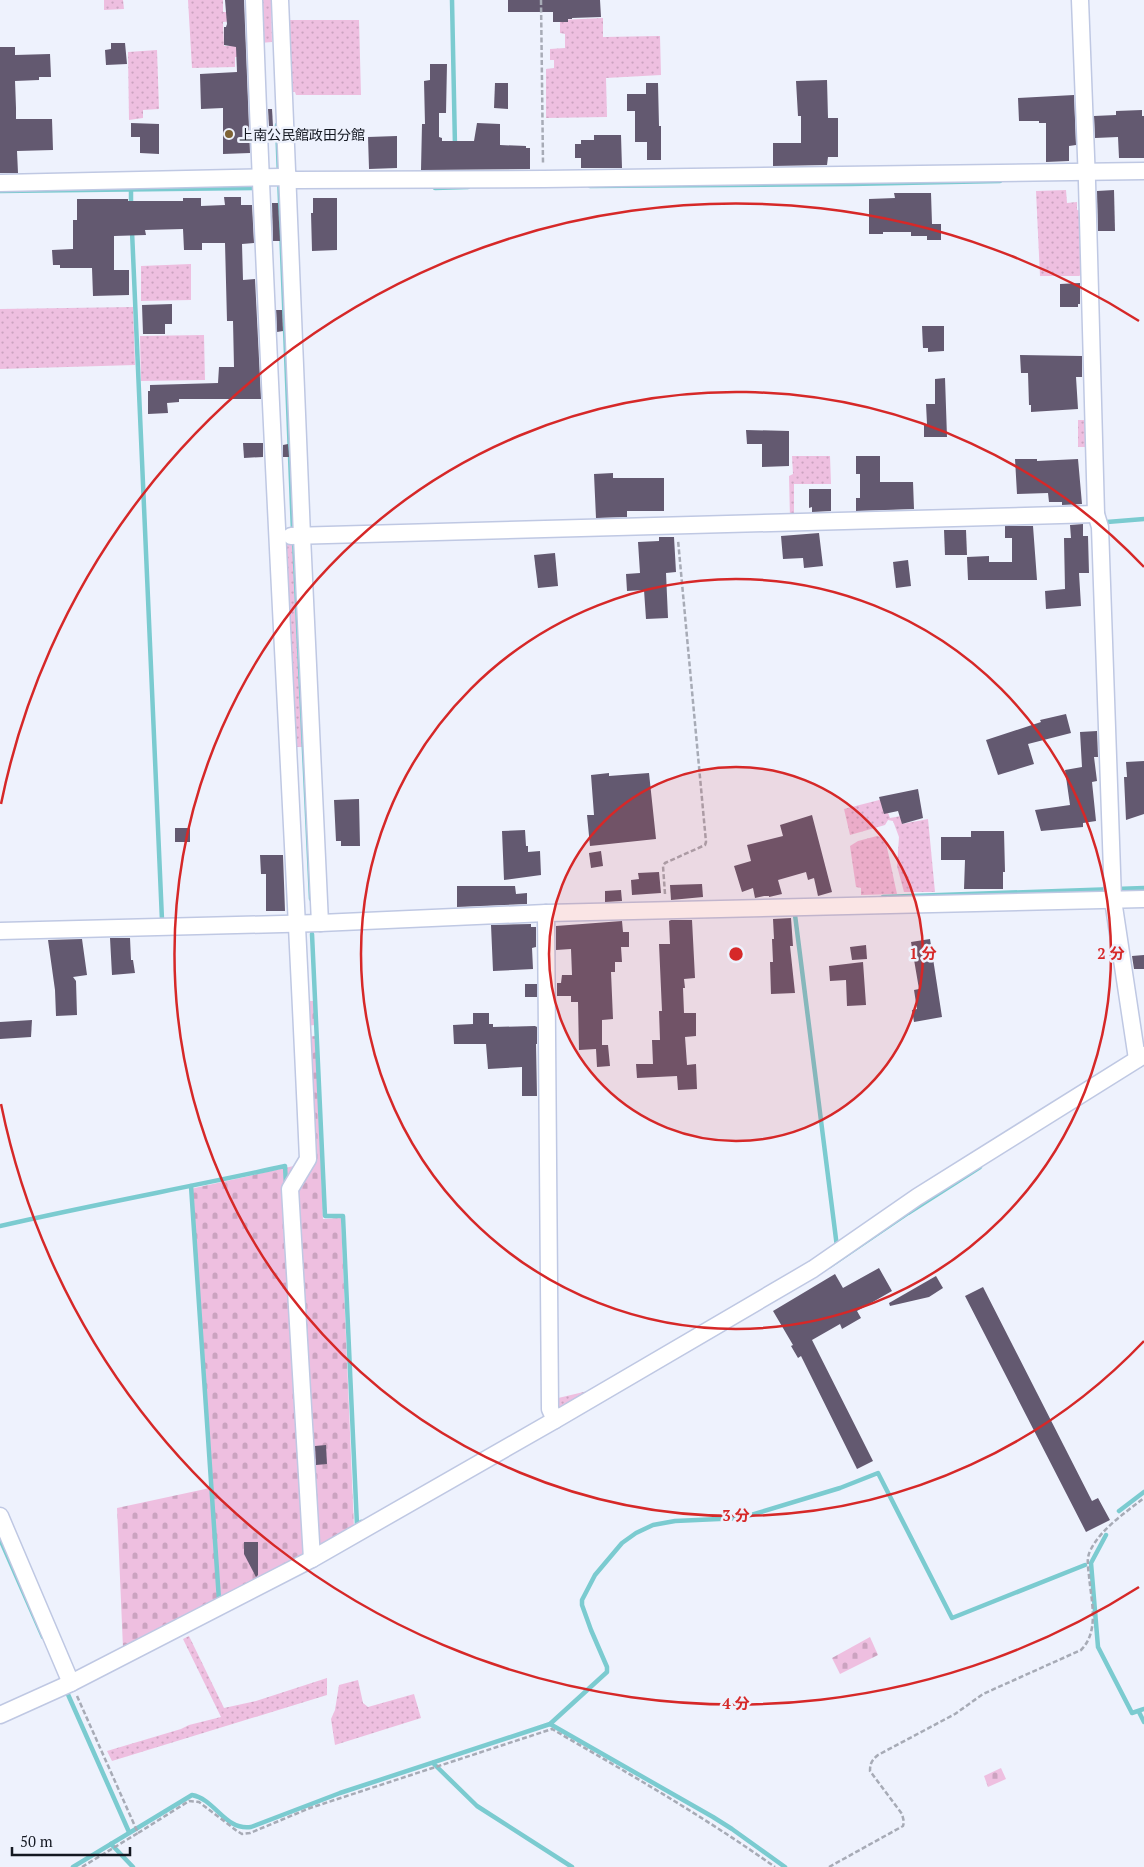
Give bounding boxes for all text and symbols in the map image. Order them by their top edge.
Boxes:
place label: 上南公民館政田分館 [239,125,365,144]
marker: 上南公民館政田分館 [223,128,235,140]
text: 1 分 [909,943,937,963]
text: 2 分 [1097,943,1125,963]
centre of rings [727,945,745,963]
text: 3 分 [722,1505,750,1525]
text: 4 分 [722,1693,750,1713]
scale bar [12,1824,130,1856]
text: 50 m [20,1831,53,1851]

